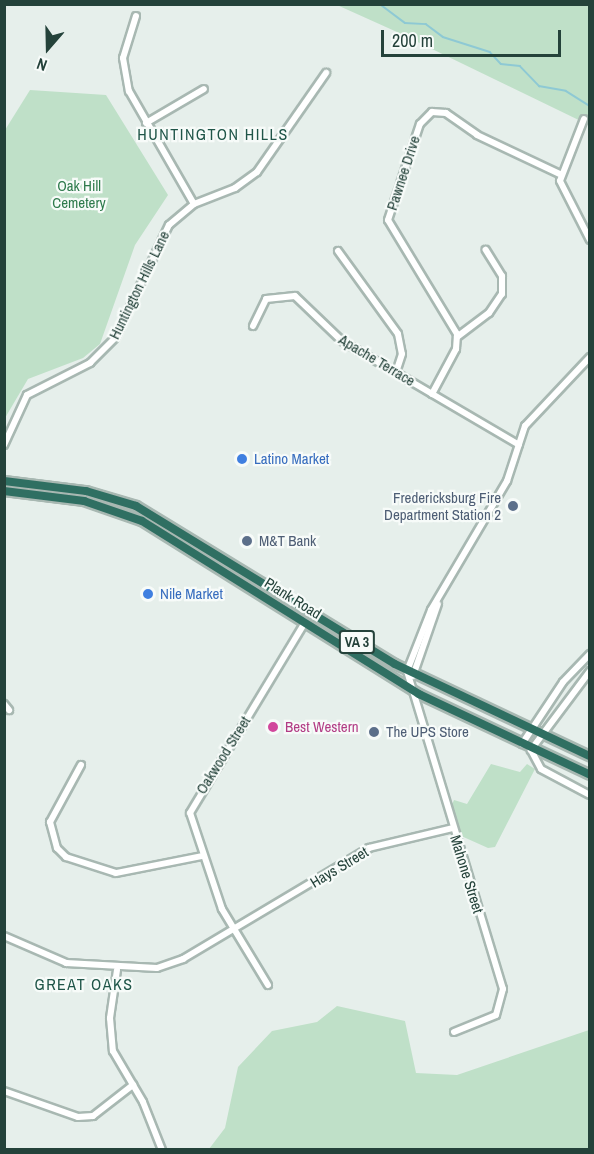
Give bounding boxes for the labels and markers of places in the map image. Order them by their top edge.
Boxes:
place label: Latino Market [254,450,329,468]
marker: Latino Market [235,452,249,466]
place label: Fredericksburg Fire Department Station 2 [384,488,501,523]
marker: Fredericksburg Fire Department Station 2 [506,499,520,513]
place label: M&T Bank [259,532,316,550]
marker: M&T Bank [240,534,254,548]
place label: Nile Market [160,585,223,603]
marker: Nile Market [141,587,155,601]
place label: Best Western [285,718,359,736]
marker: Best Western [266,720,280,734]
place label: The UPS Store [386,723,469,741]
marker: The UPS Store [367,725,381,739]

